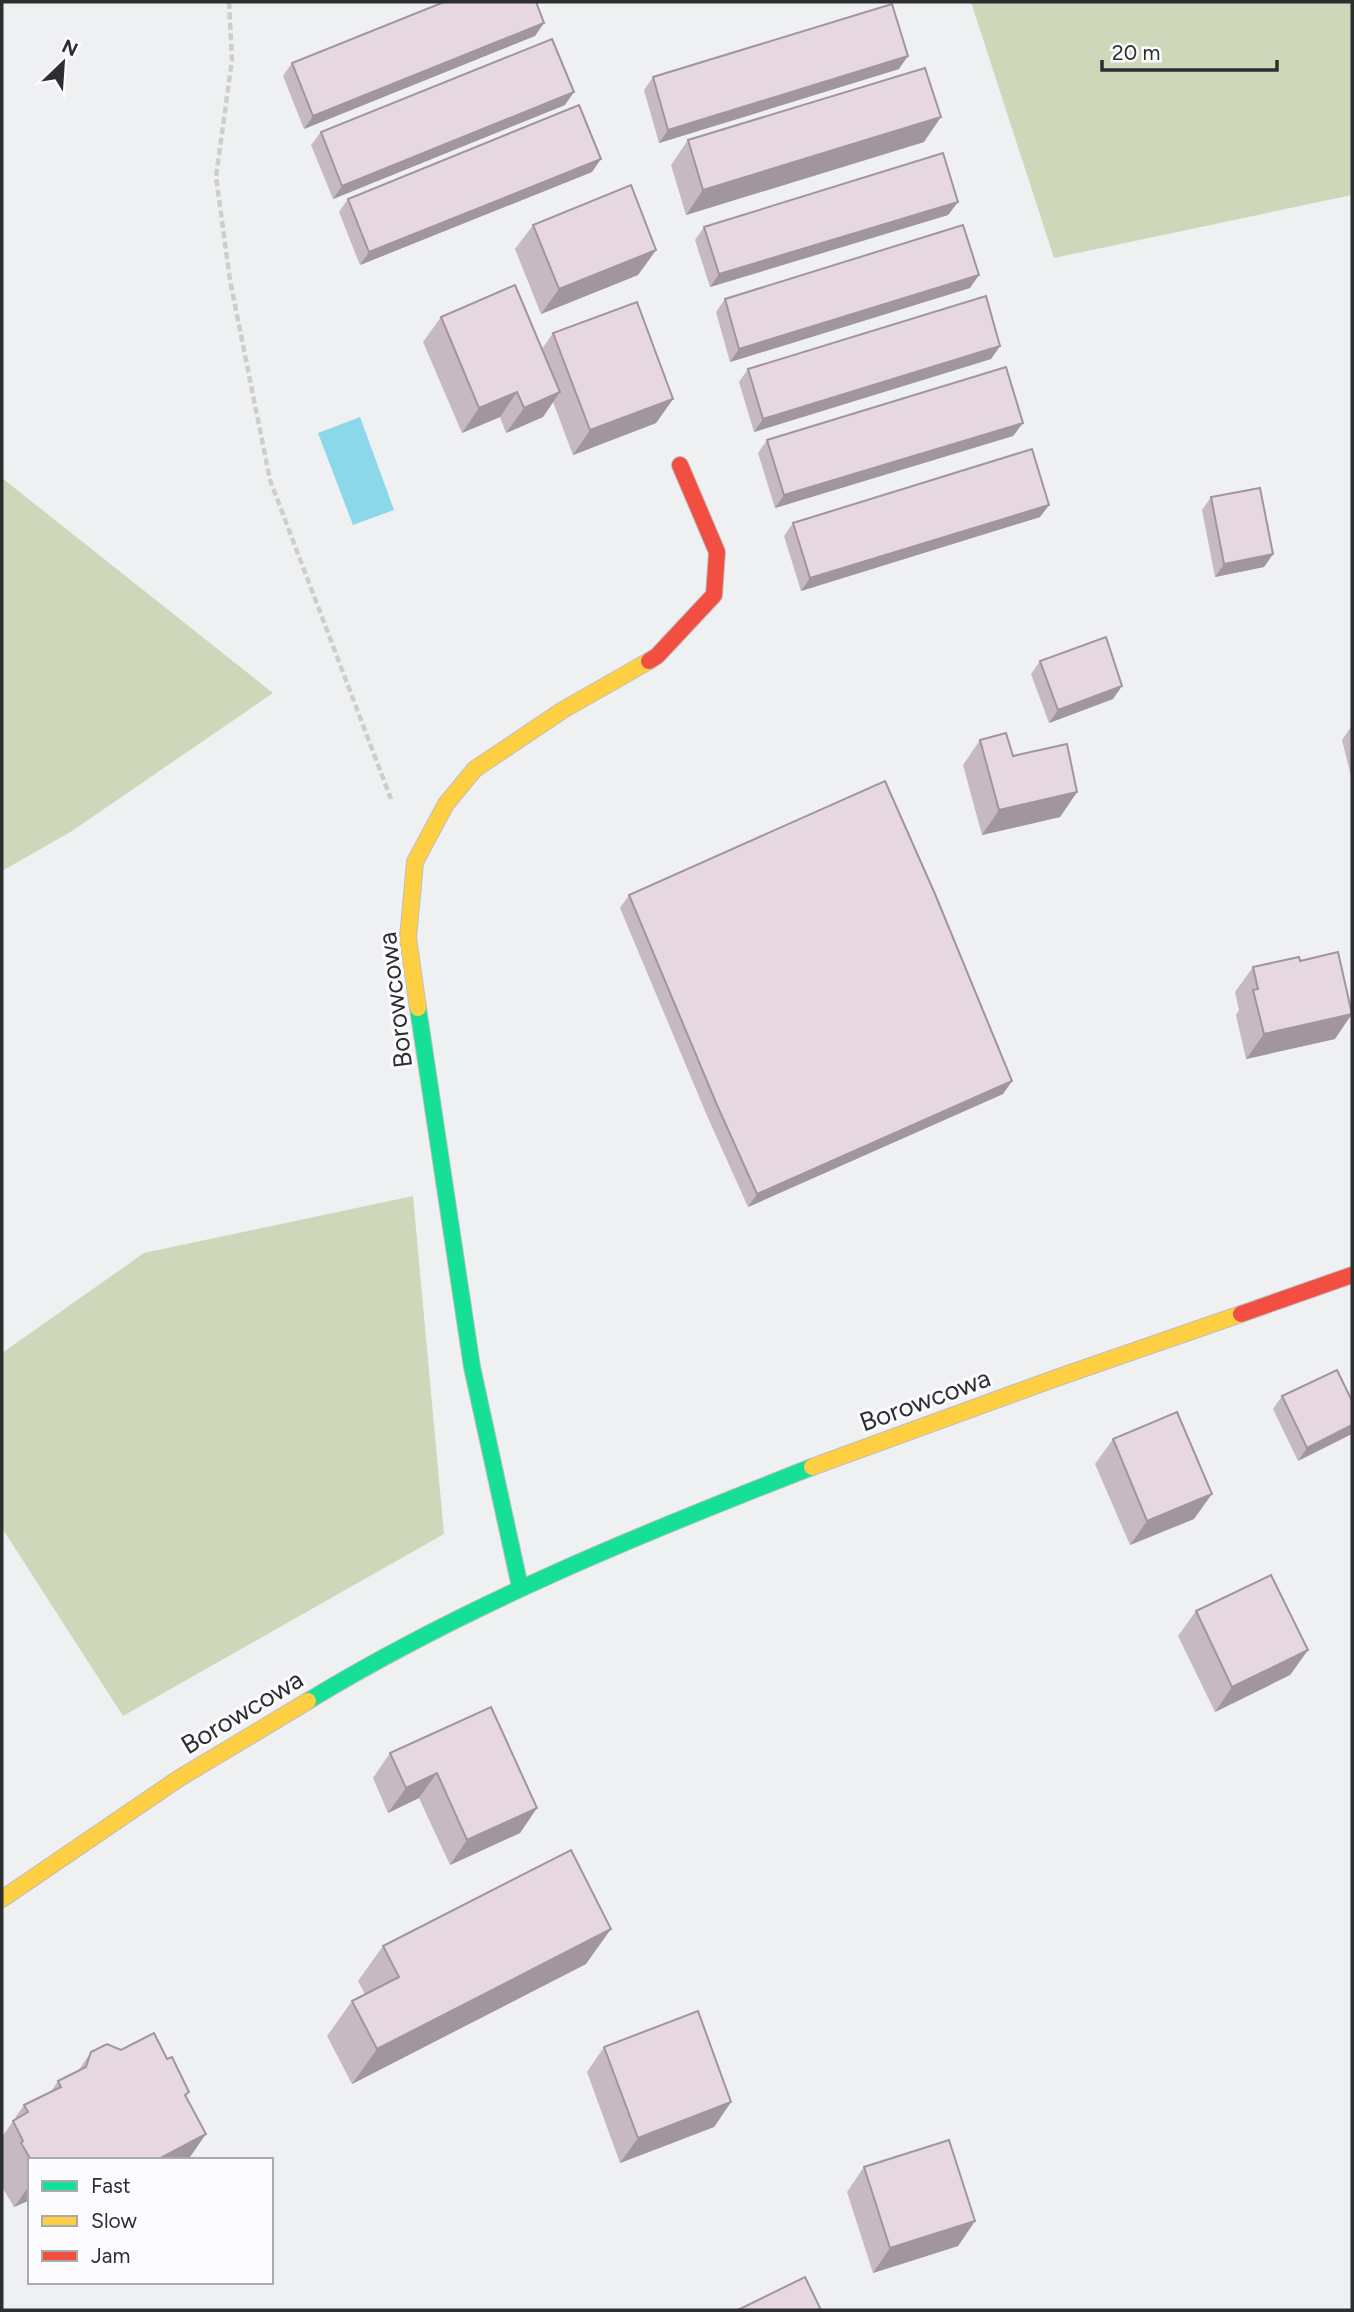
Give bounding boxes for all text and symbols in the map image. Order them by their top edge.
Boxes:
north arrow [28,28,98,98]
scale bar [1102,28,1277,72]
text: N [58,35,81,62]
text: 20 m [1112,40,1160,65]
street label: Borowcowa [371,930,419,1070]
street label: Borowcowa [855,1362,995,1438]
street label: Borowcowa [175,1663,309,1761]
legend [28,2158,273,2284]
text: Fast [91,2173,131,2198]
text: Slow [91,2208,137,2233]
text: Jam [91,2243,130,2268]

